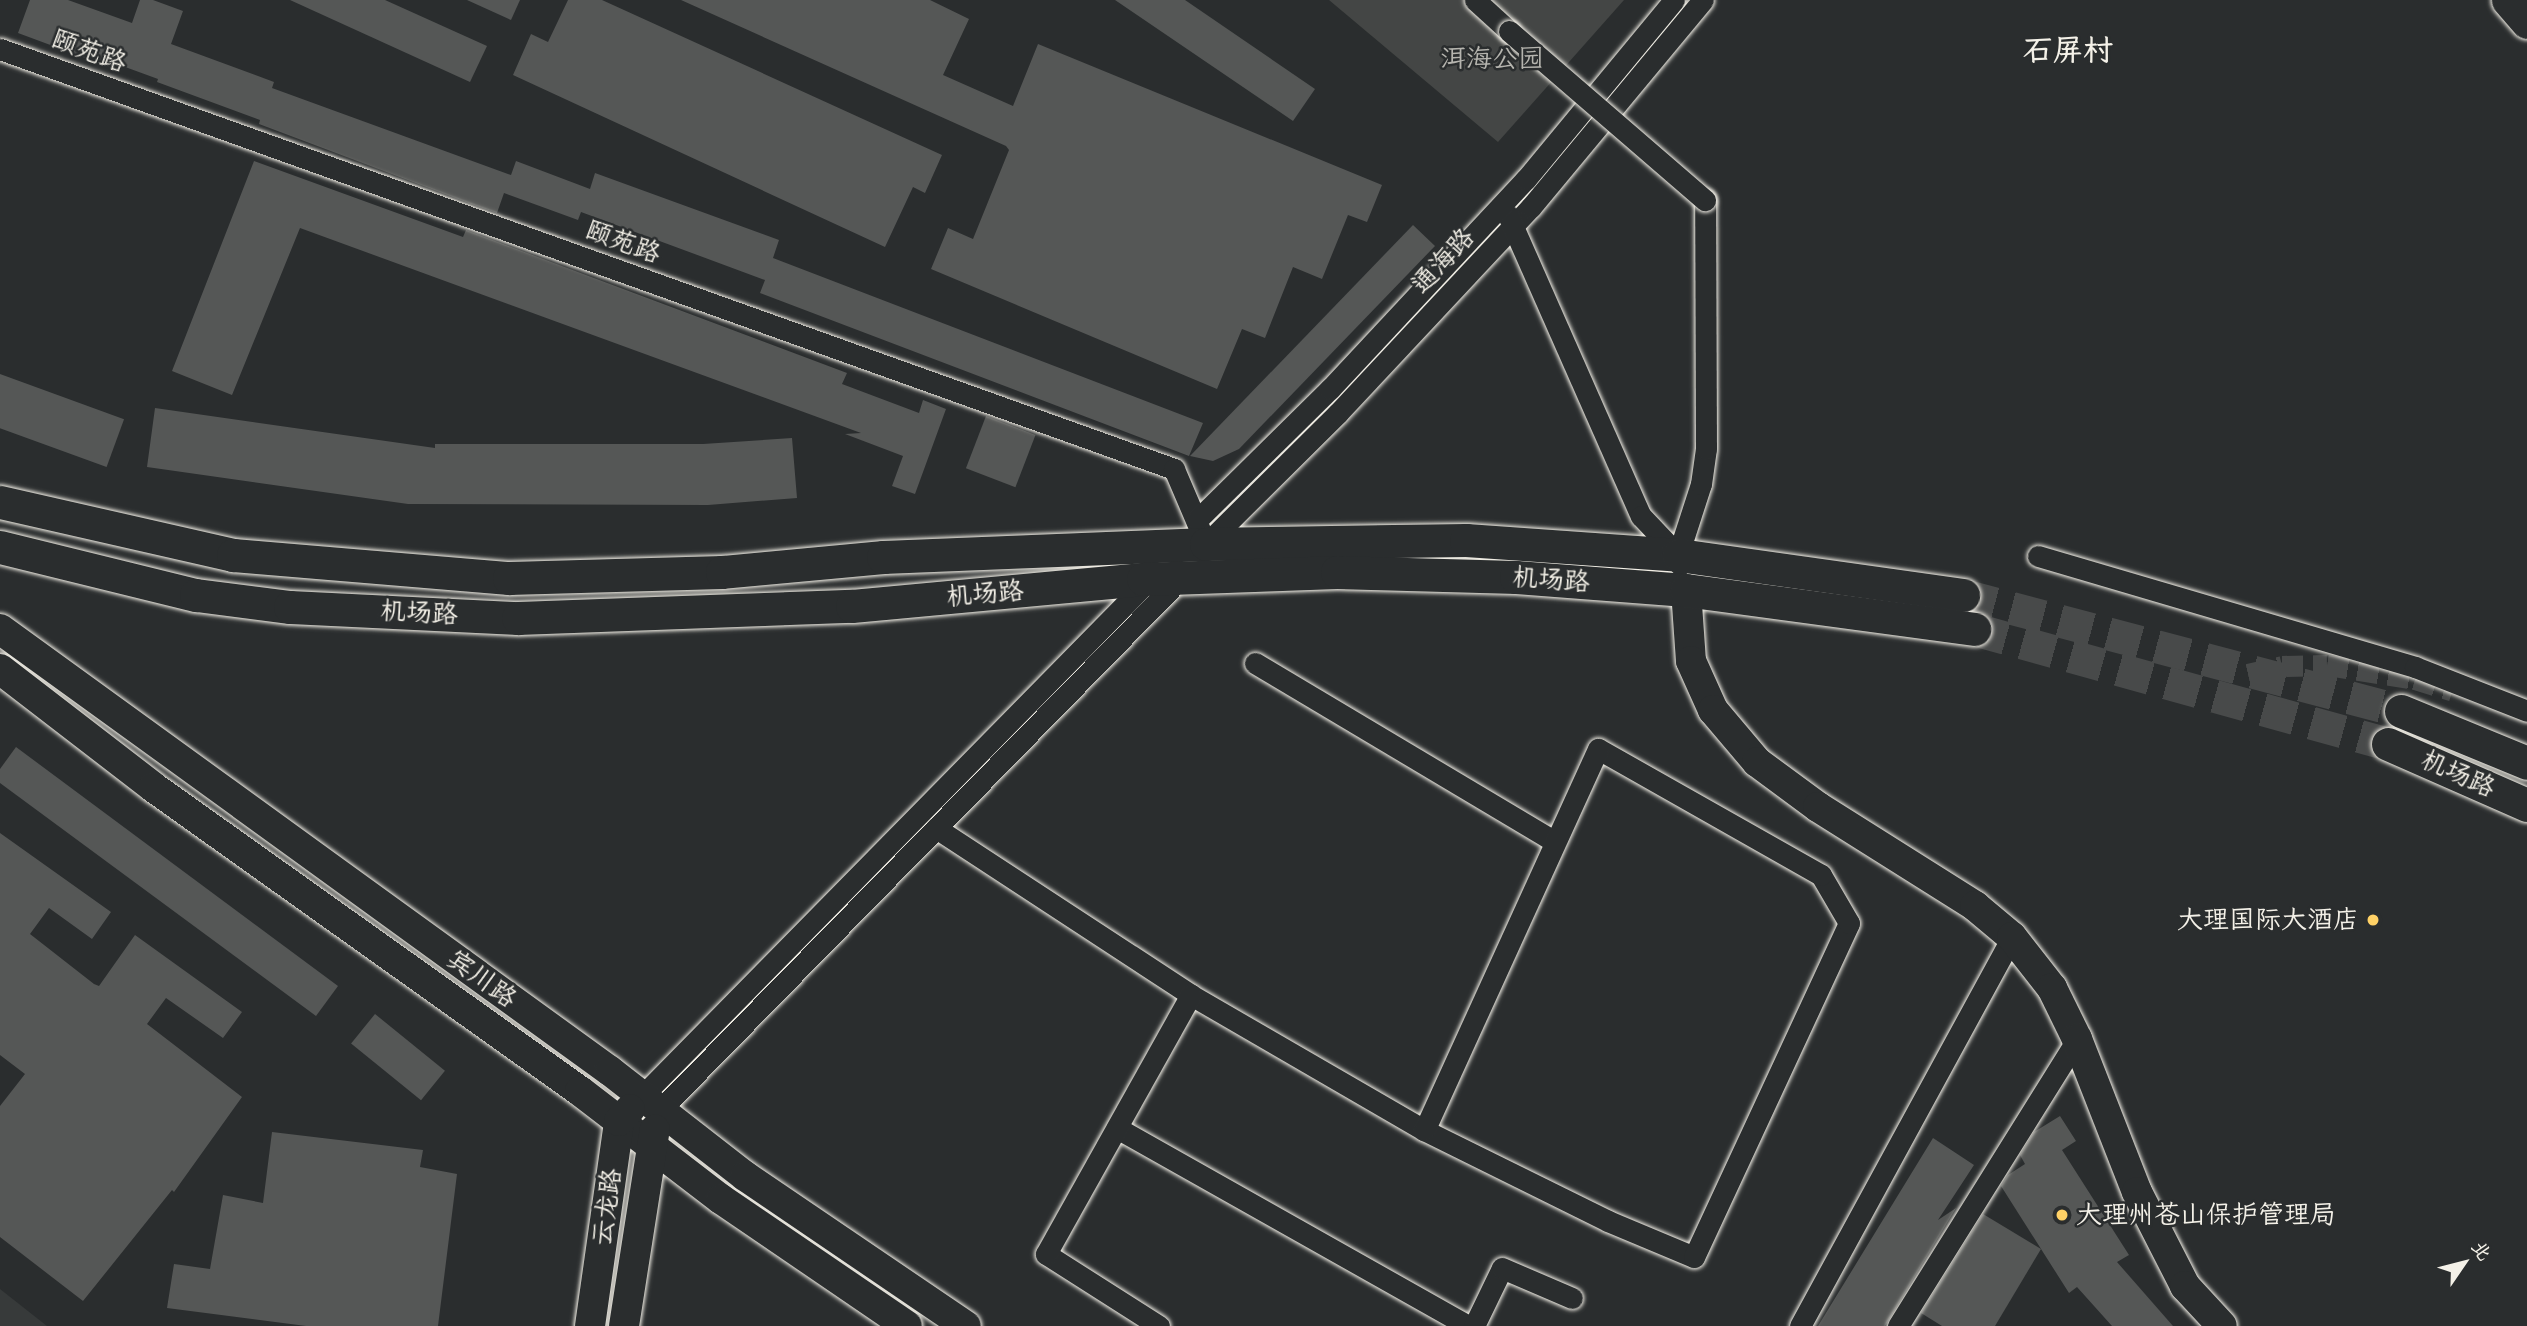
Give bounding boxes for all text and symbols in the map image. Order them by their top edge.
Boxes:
street label: 颐苑路 [47,23,131,79]
district label: 石屏村 [2023,32,2113,68]
park label: 洱海公园 [1440,43,1544,75]
street label: 颐苑路 [581,214,665,270]
street label: 通海路 [1405,222,1481,300]
street label: 机场路 [1511,562,1591,598]
street label: 机场路 [945,575,1025,613]
street label: 机场路 [379,595,459,631]
street label: 机场路 [2416,744,2500,804]
place label: 大理国际大酒店 [2177,904,2359,936]
marker: 大理国际大酒店 [2365,912,2381,928]
street label: 宾川路 [441,943,523,1015]
street label: 云龙路 [586,1166,628,1248]
place label: 大理州苍山保护管理局 [2076,1199,2336,1231]
marker: 大理州苍山保护管理局 [2054,1207,2070,1223]
north arrow [2429,1228,2499,1298]
text: 北 [2463,1233,2501,1268]

